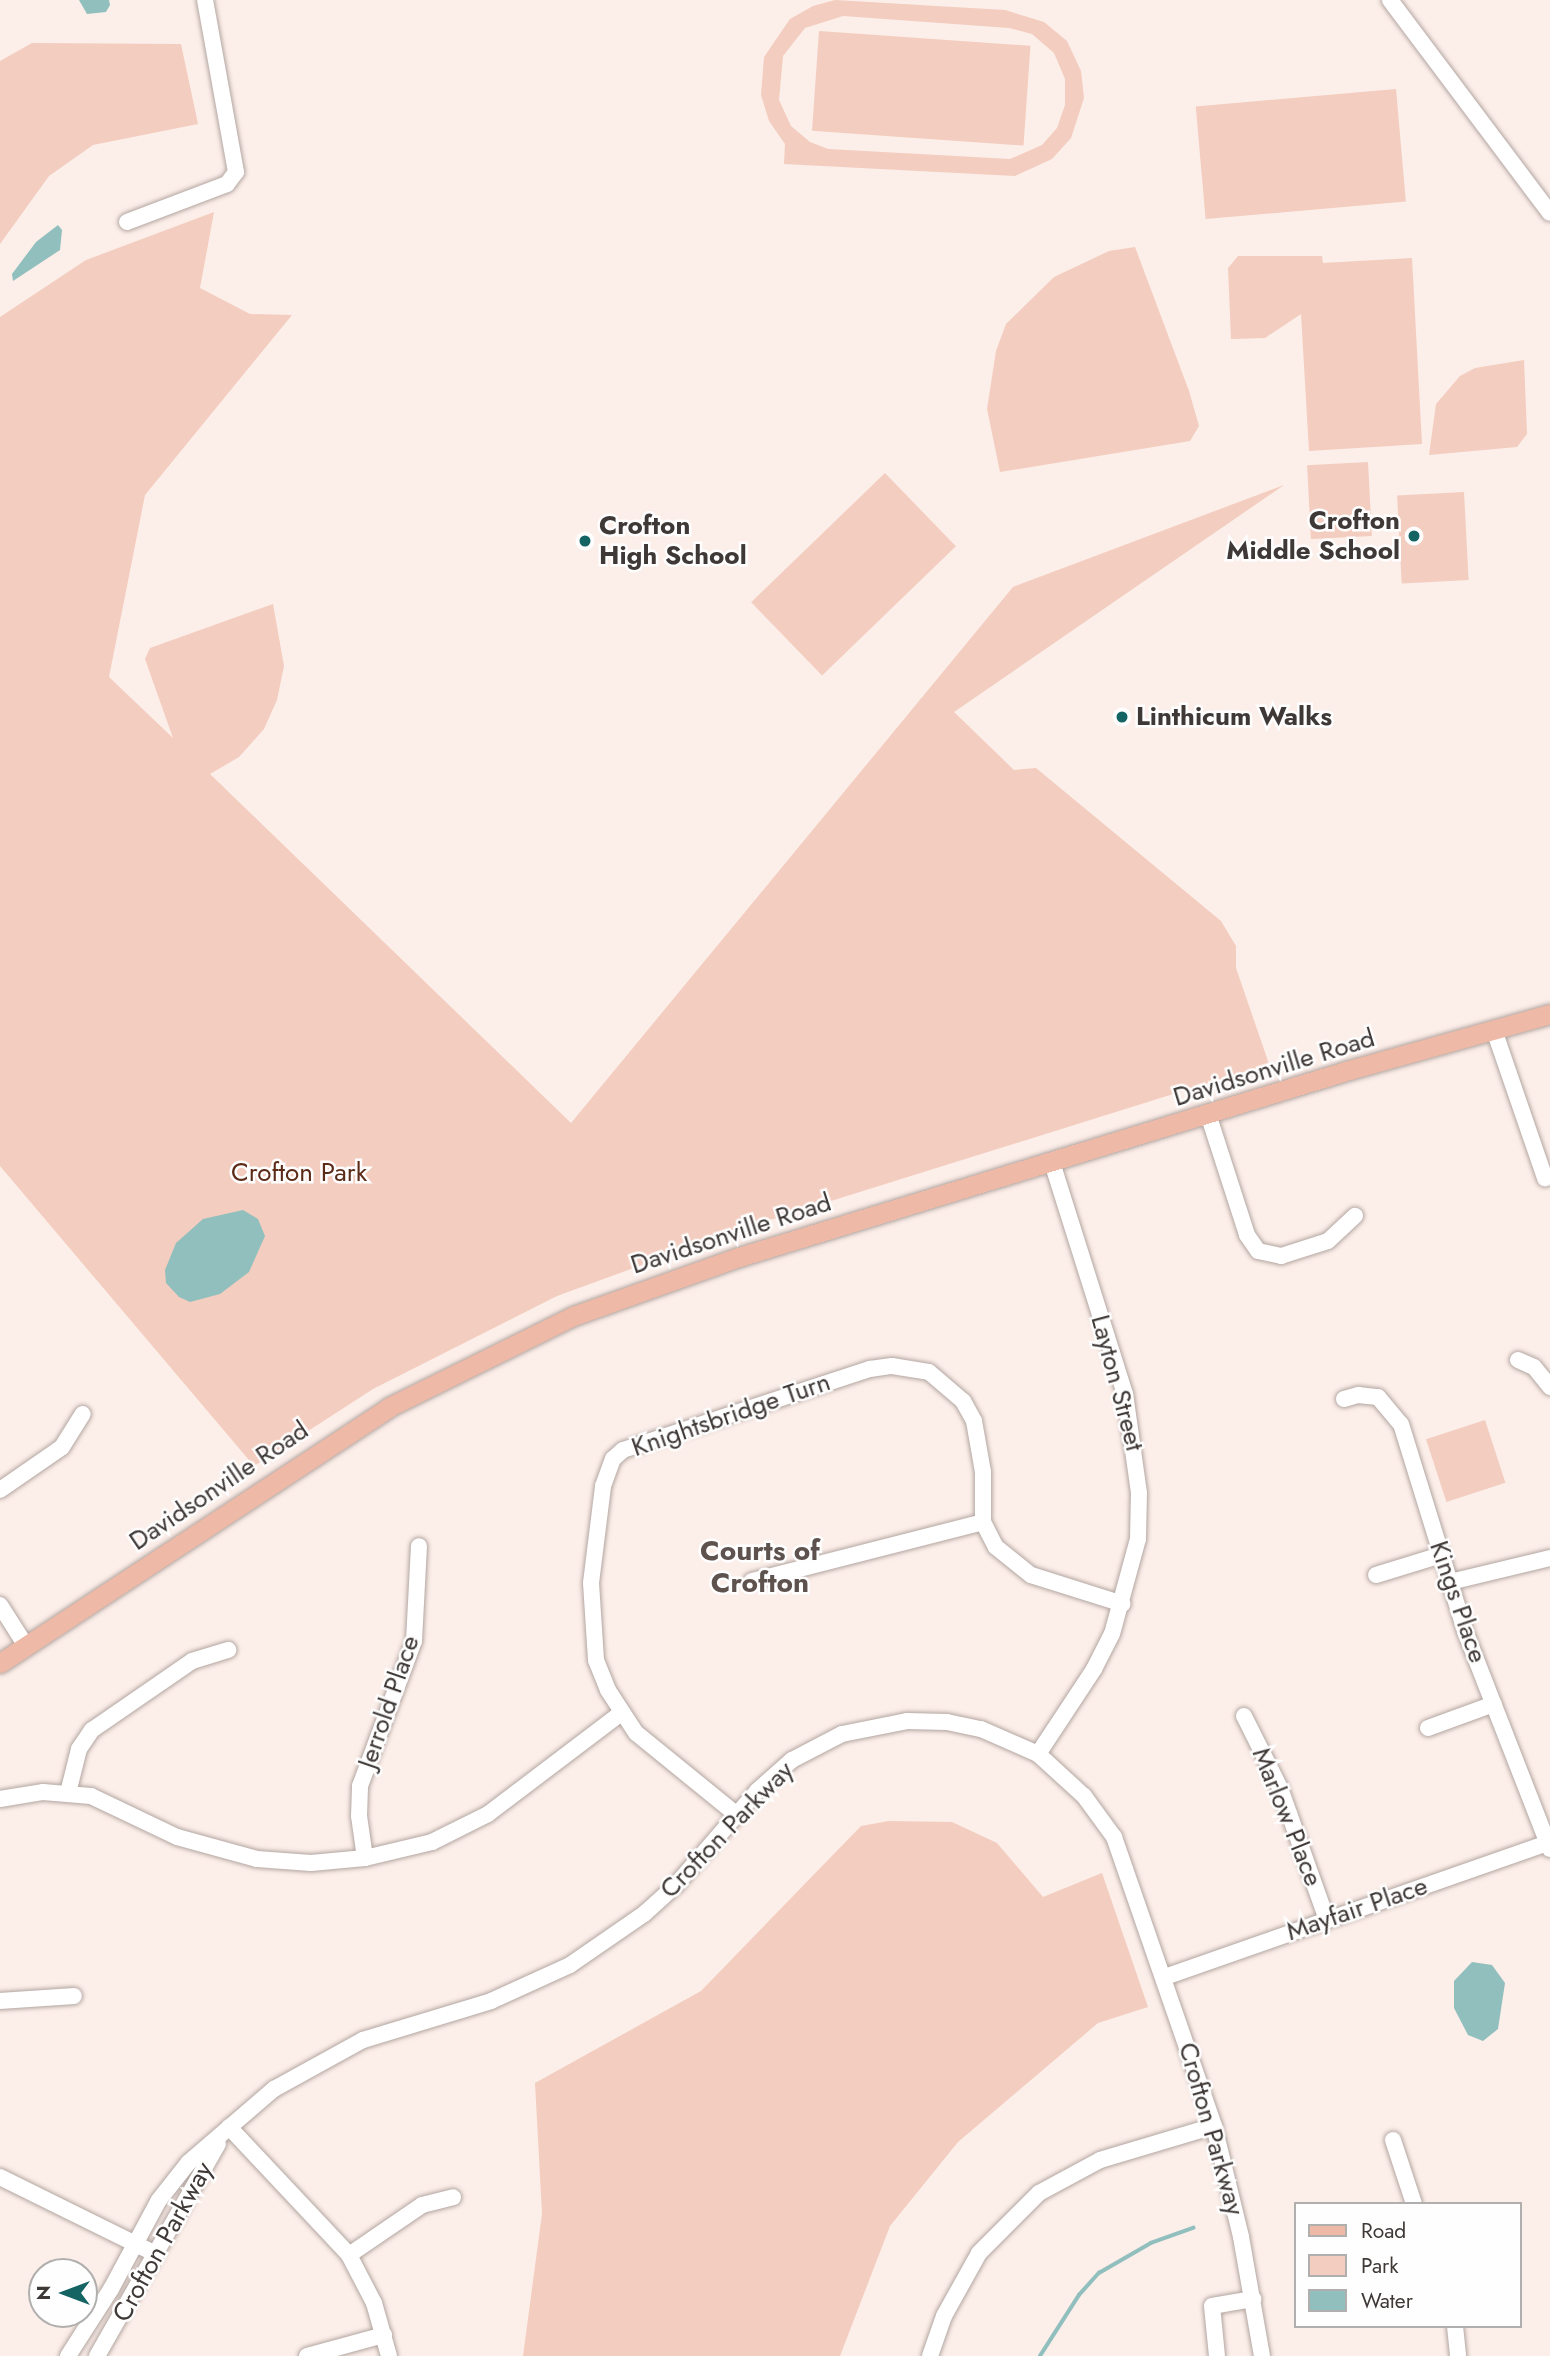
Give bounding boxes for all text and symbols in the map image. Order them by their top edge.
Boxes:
place label: Crofton Middle School [1226,505,1400,566]
place label: Crofton High School [599,510,747,572]
marker: Crofton Middle School [1406,528,1422,544]
marker: Crofton High School [577,533,593,549]
place label: Linthicum Walks [1136,701,1332,733]
marker: Linthicum Walks [1114,709,1130,725]
street label: Davidsonville Road [1170,1023,1378,1113]
park label: Crofton Park [231,1157,367,1189]
street label: Davidsonville Road [627,1187,835,1281]
street label: Layton Street [1084,1312,1150,1454]
street label: Knightsbridge Turn [628,1366,834,1464]
street label: Davidsonville Road [124,1415,314,1557]
district label: Courts of Crofton [700,1534,820,1600]
street label: Kings Place [1423,1537,1493,1667]
street label: Jerrold Place [352,1631,426,1773]
street label: Marlow Place [1245,1743,1329,1891]
street label: Crofton Parkway [654,1755,800,1905]
street label: Mayfair Place [1282,1870,1432,1948]
street label: Crofton Parkway [1171,2039,1251,2219]
street label: Crofton Parkway [106,2157,220,2327]
legend [1294,2202,1522,2328]
text: Road [1361,2216,1406,2246]
text: Park [1361,2251,1398,2281]
north arrow [28,2258,98,2328]
text: N [30,2285,57,2301]
text: Water [1361,2286,1413,2316]

